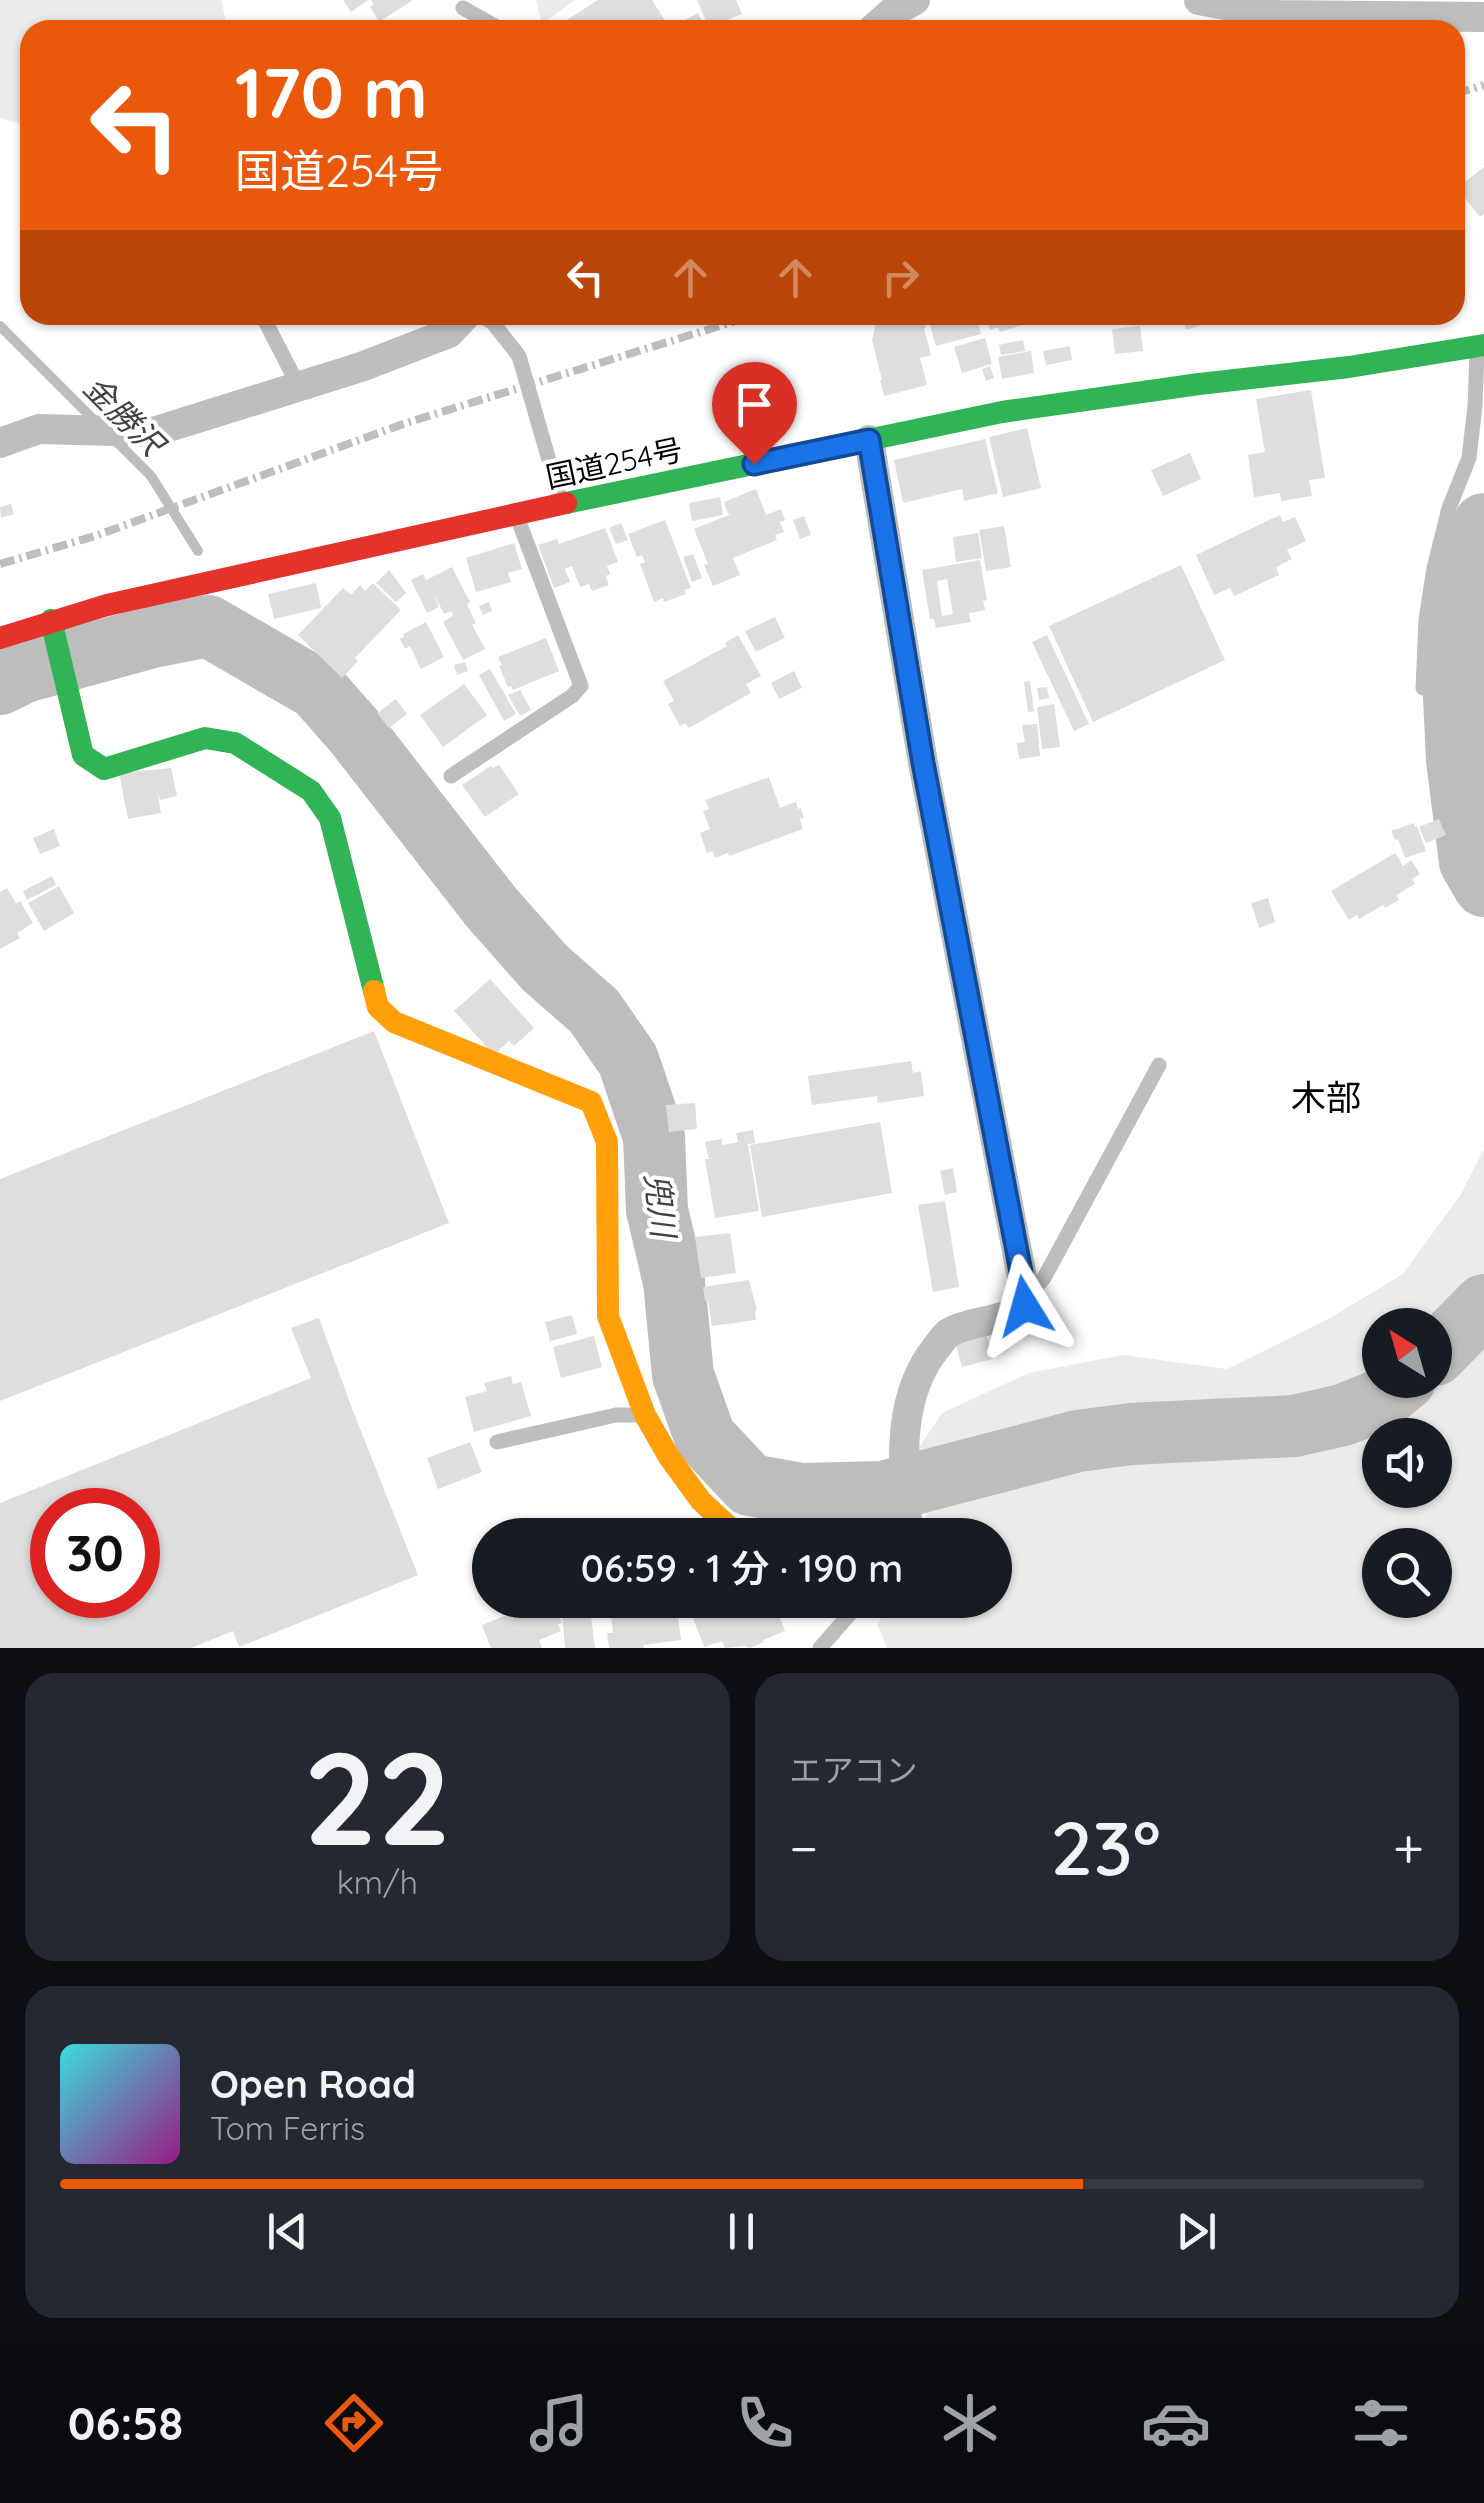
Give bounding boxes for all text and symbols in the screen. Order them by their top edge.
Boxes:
text: 170 m [235,48,428,136]
icon: left [70,60,200,190]
text: 国道254号 [235,142,443,198]
icon: left [558,250,613,305]
icon: ahead [663,250,718,305]
icon: ahead [768,250,823,305]
icon: right [873,250,928,305]
pin [712,362,797,465]
water label: 金勝沢 [76,367,175,466]
icon: arrive [727,377,782,432]
street label: 国道254号 [542,430,686,496]
district label: 木部 [1291,1075,1361,1119]
water label: 兜川 [637,1171,685,1242]
position arrow [973,1254,1077,1358]
north arrow [1362,1308,1452,1398]
map controls [1362,1308,1452,1618]
button: sound [1362,1418,1452,1508]
speed limit sign: 30 [30,1488,160,1618]
button: search [1362,1528,1452,1618]
text: 06:59 · 1 分 · 190 m [581,1544,903,1592]
text: 22 [303,1715,451,1878]
text: エアコン [790,1750,918,1790]
text: 23° [1050,1800,1161,1894]
text: − [790,1813,818,1882]
text: + [1393,1813,1424,1882]
text: km/h [337,1862,418,1902]
text: Open Road [210,2060,416,2108]
text: Tom Ferris [210,2108,365,2148]
icon: previous [260,2204,315,2259]
icon: pause [714,2204,769,2259]
icon: next [1169,2204,1224,2259]
icon: directions [319,2388,389,2458]
icon: music [524,2388,594,2458]
icon: phone [730,2388,800,2458]
icon: climate [935,2388,1005,2458]
icon: car [1141,2388,1211,2458]
icon: filters [1346,2388,1416,2458]
text: 06:58 [68,2395,183,2451]

